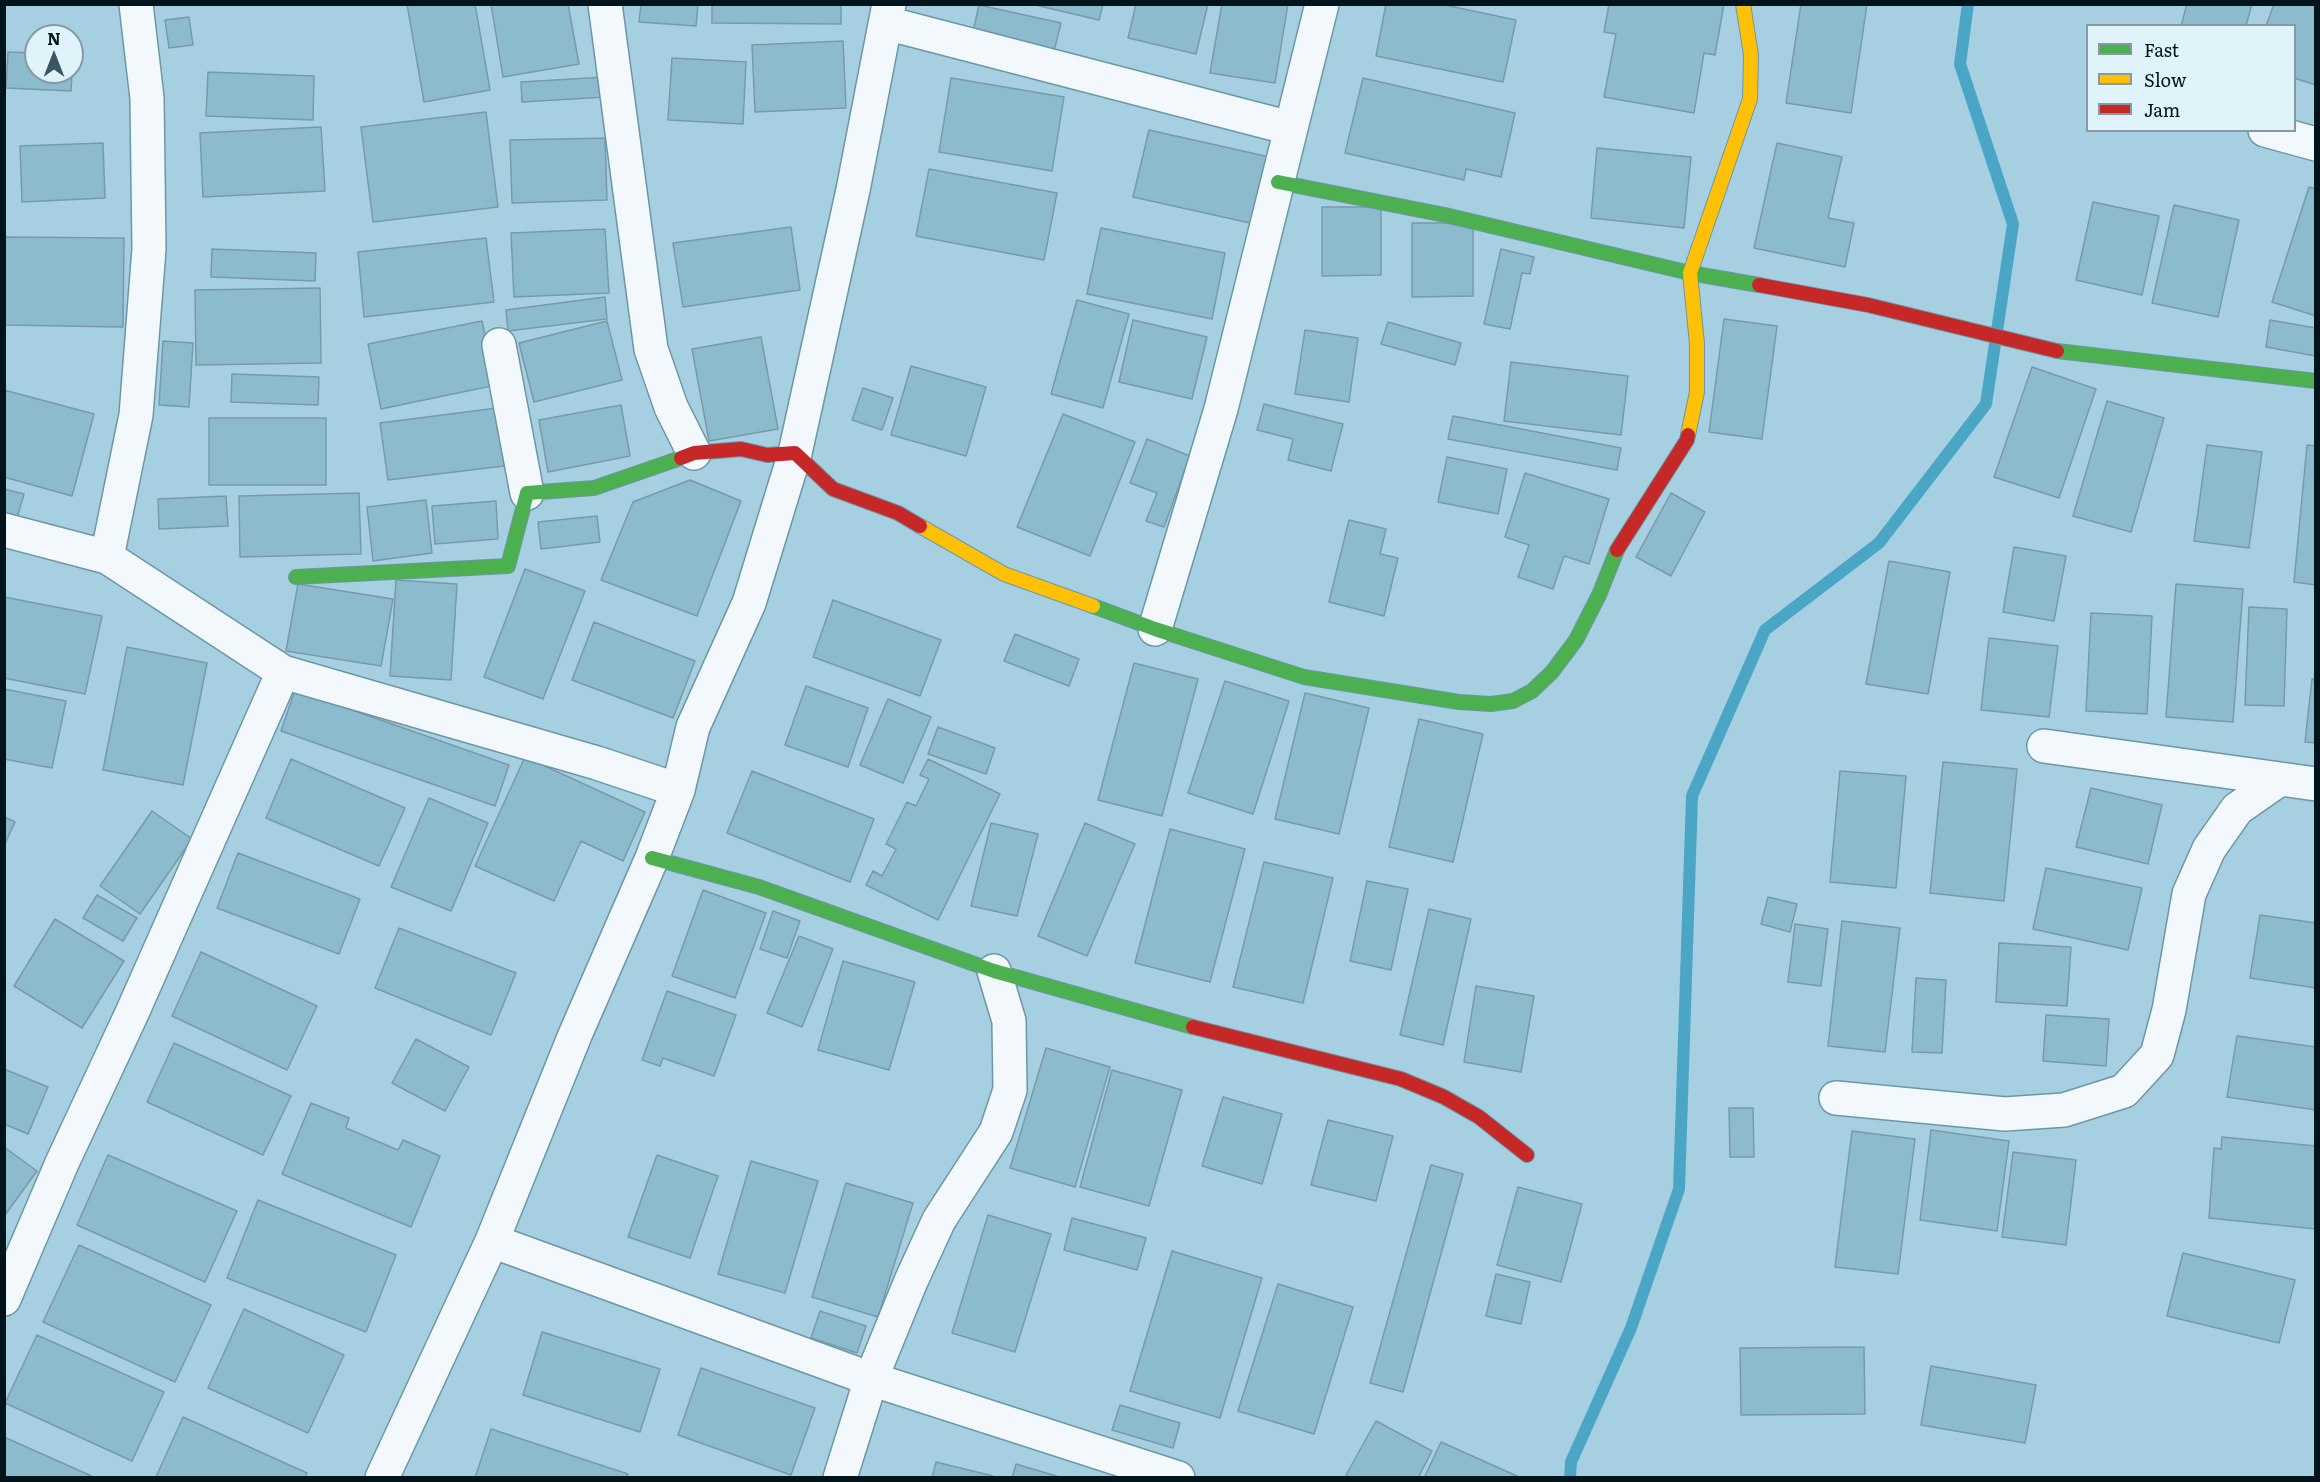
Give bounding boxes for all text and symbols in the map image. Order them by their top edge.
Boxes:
north arrow [24,24,84,84]
legend [2086,24,2296,132]
text: N [47,26,61,50]
text: Fast [2144,36,2179,63]
text: Slow [2144,66,2186,93]
text: Jam [2144,96,2180,123]

